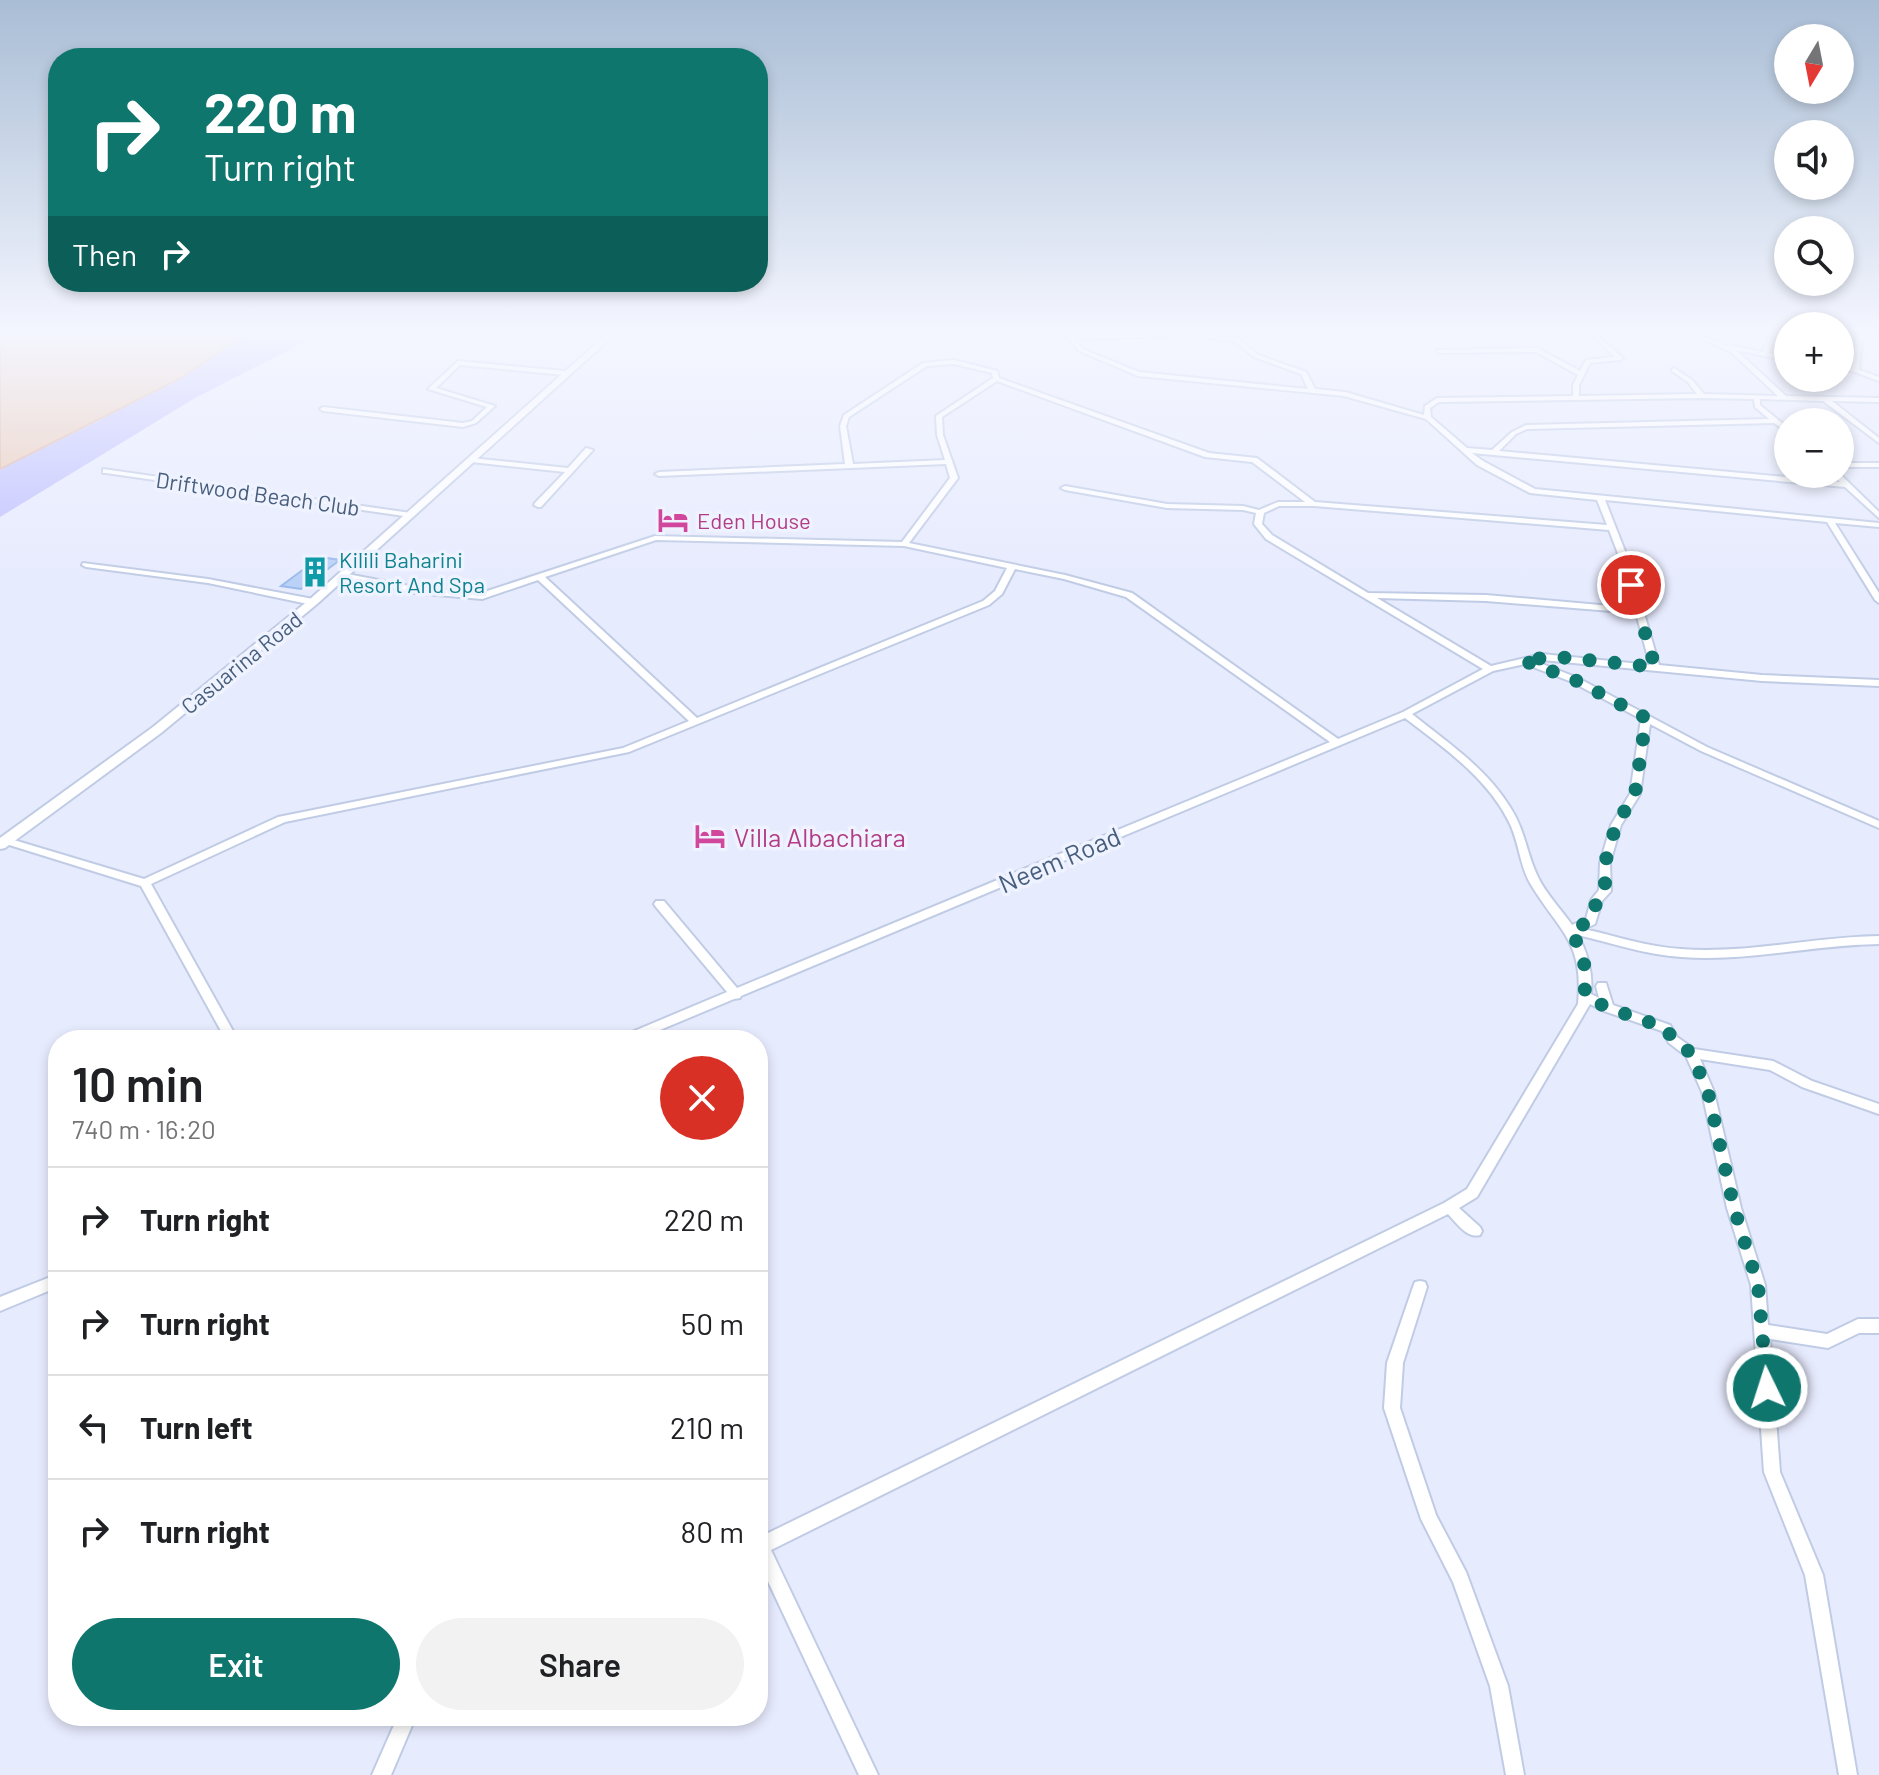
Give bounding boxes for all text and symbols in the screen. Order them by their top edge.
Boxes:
north arrow [1774,24,1854,104]
map controls [1774,24,1854,488]
text: 220 m [204,77,357,144]
icon: right [72,80,176,184]
button: sound [1774,120,1854,200]
text: Turn right [204,145,356,188]
button: search [1774,216,1854,296]
icon: right [153,232,197,276]
text: Then [72,236,137,272]
button: + [1774,312,1854,392]
button: − [1774,408,1854,488]
street label: Driftwood Beach Club [154,466,362,520]
hotel icon: Eden House [656,503,690,537]
place label: Eden House [697,507,811,533]
place label: Kilili Baharini Resort And Spa [339,546,485,597]
pin [1597,551,1665,619]
building icon: Kilili Baharini Resort And Spa [298,555,332,589]
icon: arrive [1609,563,1653,607]
street label: Casuarina Road [175,605,307,719]
hotel icon: Villa Albachiara [693,819,727,853]
street label: Neem Road [993,819,1125,899]
place label: Villa Albachiara [734,821,906,852]
text: 10 min [72,1054,204,1112]
button: close [660,1056,744,1140]
text: 740 m · 16:20 [72,1113,216,1144]
icon: right [72,1197,116,1241]
text: Turn right [140,1201,270,1237]
text: 220 m [664,1201,744,1237]
icon: right [72,1301,116,1345]
text: Turn right [140,1305,270,1341]
text: 50 m [681,1305,744,1341]
position arrow [1725,1346,1809,1430]
icon: left [72,1405,116,1449]
text: Turn left [140,1409,253,1445]
text: 210 m [670,1409,744,1445]
icon: right [72,1509,116,1553]
text: Turn right [140,1513,270,1549]
text: 80 m [681,1513,744,1549]
button: Exit [72,1618,400,1710]
button: Share [416,1618,744,1710]

